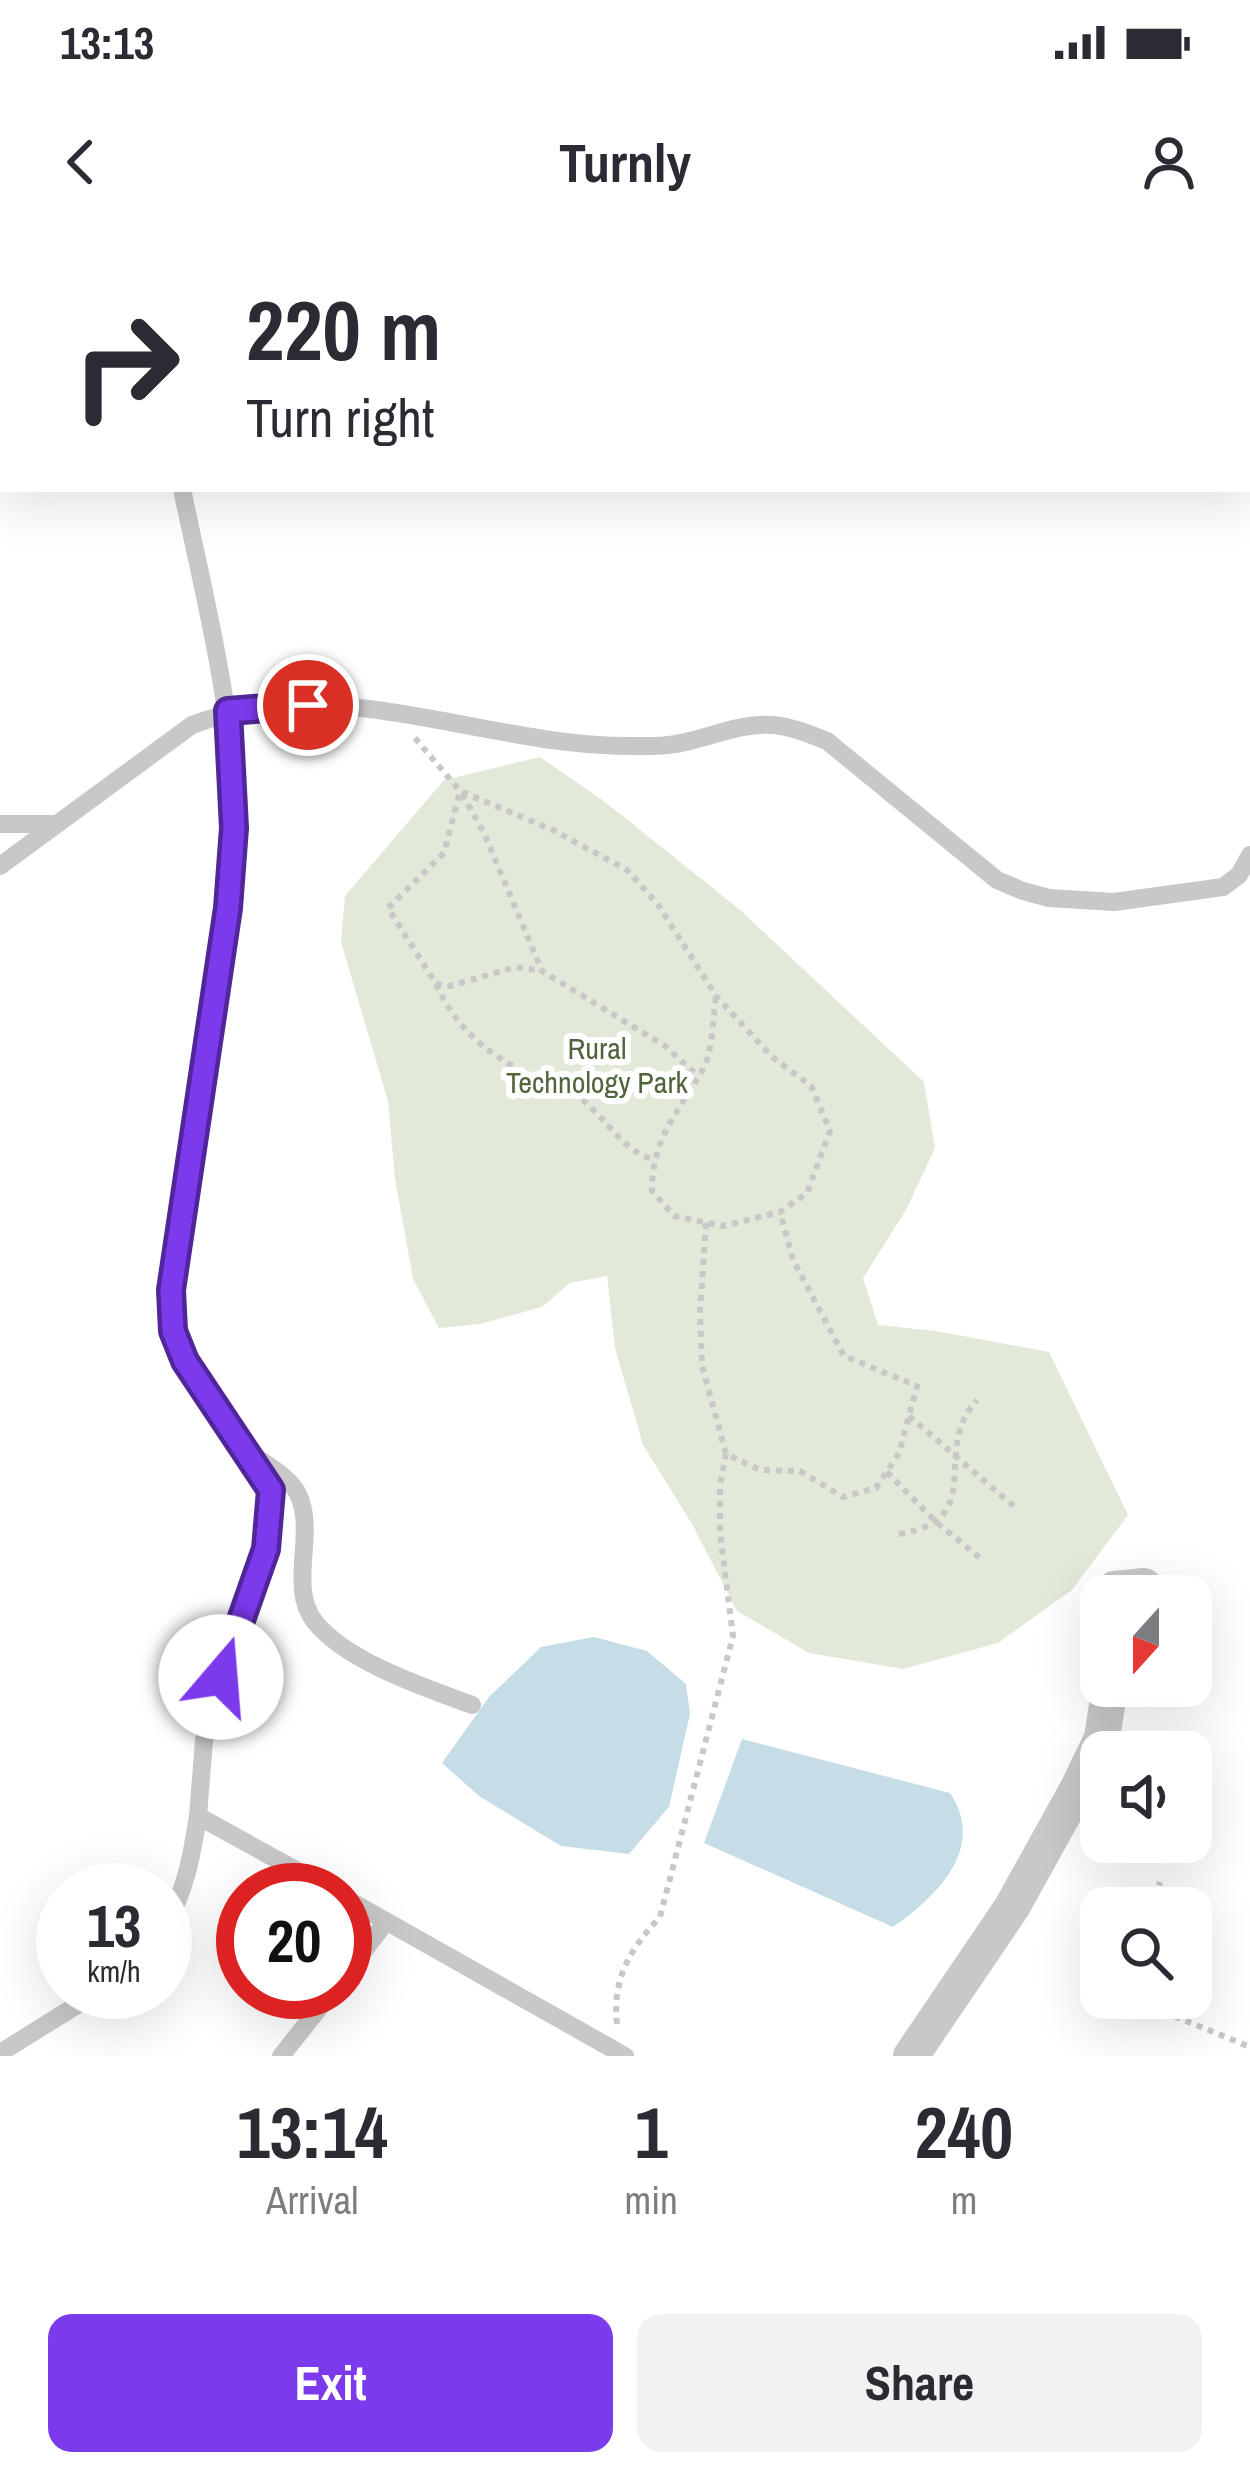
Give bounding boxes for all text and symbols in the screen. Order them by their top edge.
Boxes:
text: 13:13 [60,12,154,73]
text: Turnly [559,126,691,199]
icon: back [48,129,114,195]
icon: person [1136,129,1202,195]
text: 220 m [246,273,441,386]
icon: right [48,288,204,444]
text: Turn right [246,381,434,454]
pin [257,654,359,756]
icon: arrive [275,672,341,738]
park label: Rural Technology Park [506,1028,689,1102]
north arrow [1080,1575,1212,1707]
map controls [1080,1575,1212,2019]
position arrow [158,1614,284,1740]
button: sound [1080,1731,1212,1863]
speed limit sign: 20 [216,1863,372,2019]
text: 13 [87,1885,141,1966]
button: search [1080,1887,1212,2019]
text: km/h [87,1951,141,1991]
text: 13:14 [237,2083,388,2180]
text: 1 [635,2083,668,2180]
text: 240 [915,2083,1013,2180]
text: Arrival [266,2174,358,2226]
text: min [625,2174,678,2226]
text: m [951,2174,977,2226]
button: Exit [48,2314,613,2452]
button: Share [637,2314,1202,2452]

